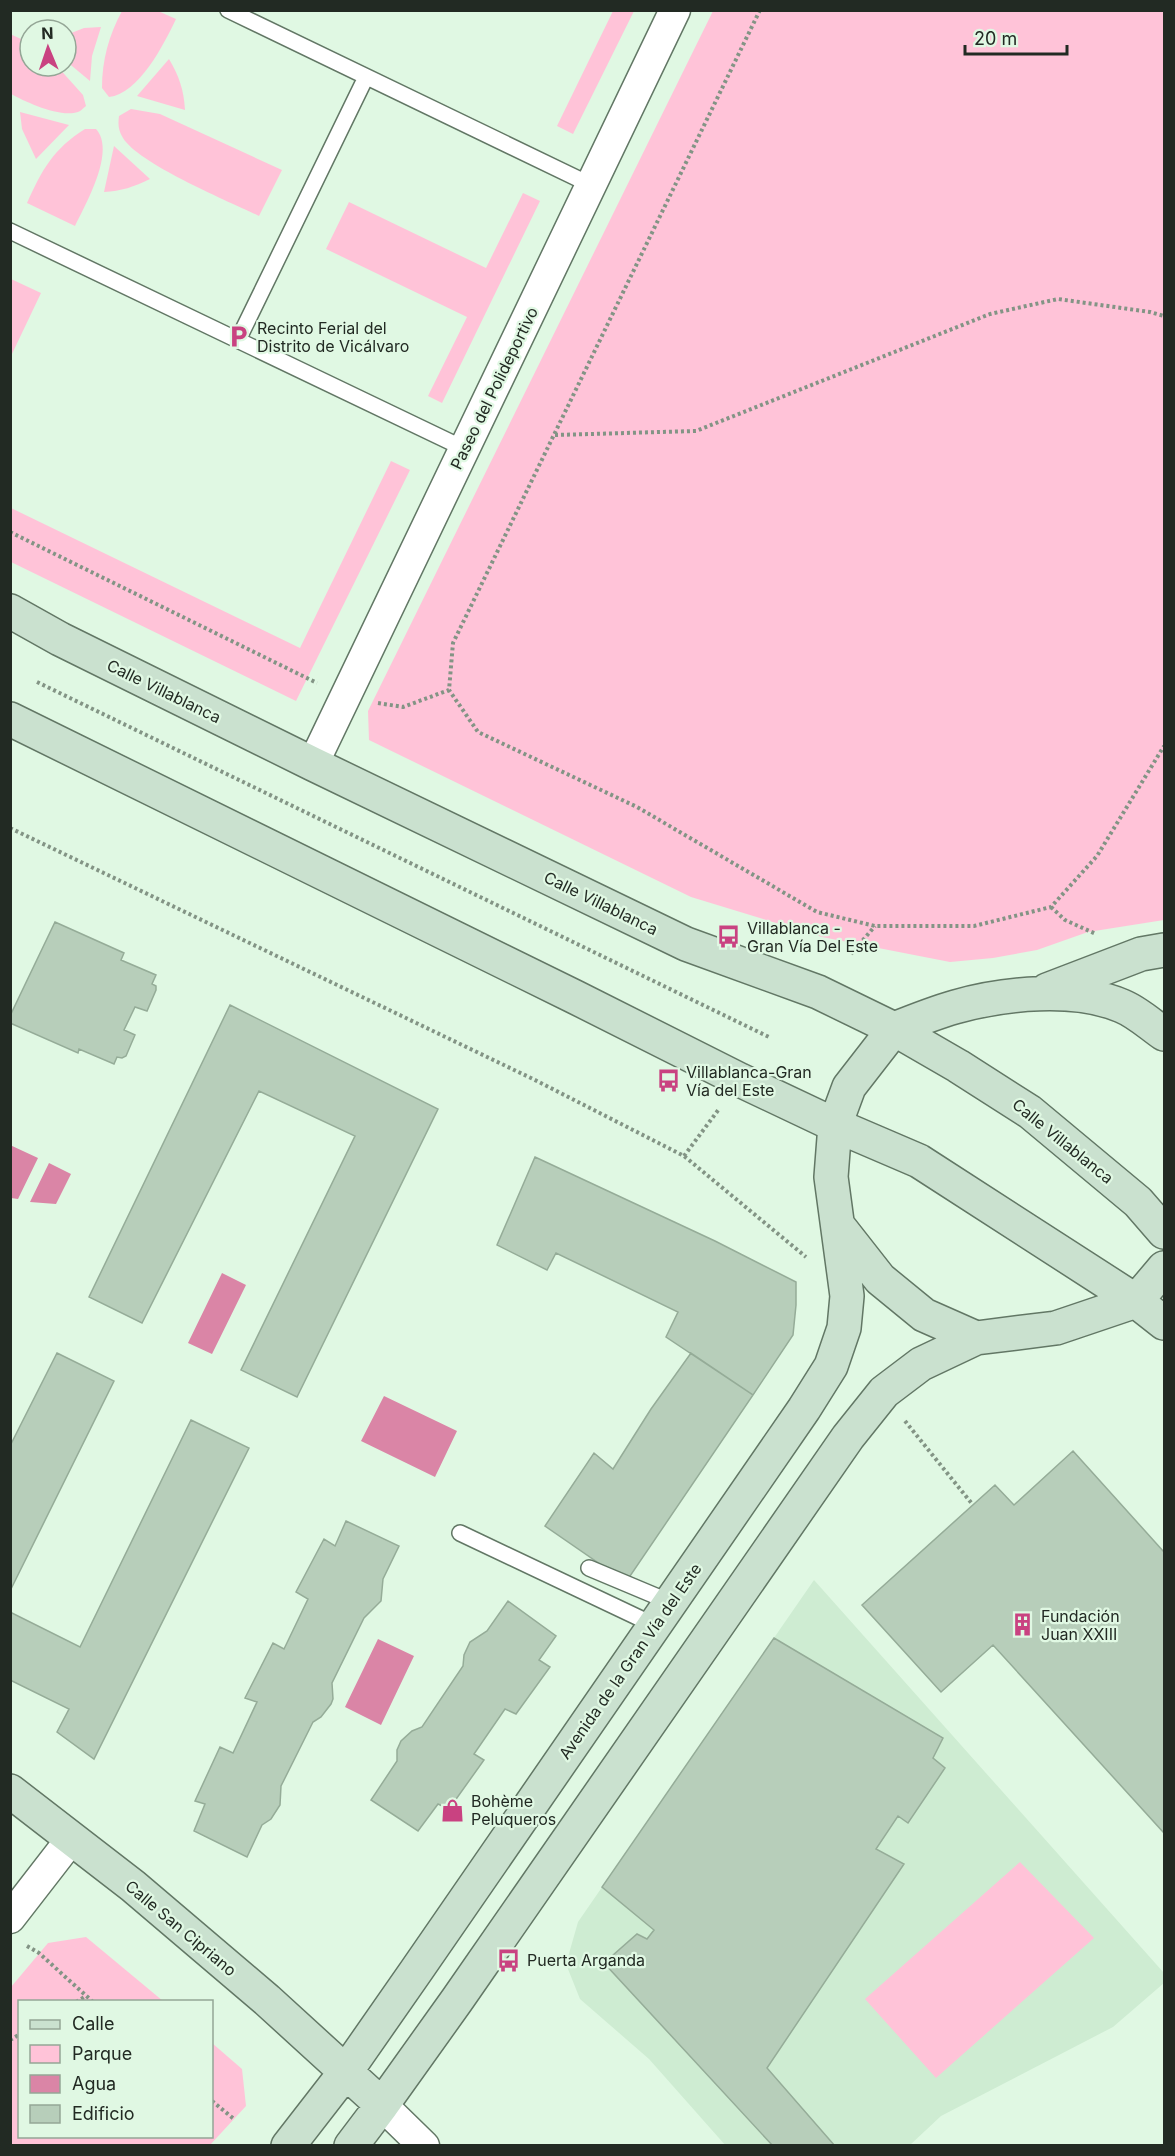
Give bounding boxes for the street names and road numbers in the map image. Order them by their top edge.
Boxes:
street label: Paseo del Polideportivo [446,304,542,472]
street label: Calle Villablanca [104,655,224,727]
street label: Calle Villablanca [541,867,661,939]
street label: Calle Villablanca [1008,1094,1118,1188]
street label: Avenida de la Gran Vía del Este [554,1559,706,1763]
street label: Calle San Cipriano [121,1876,241,1980]

